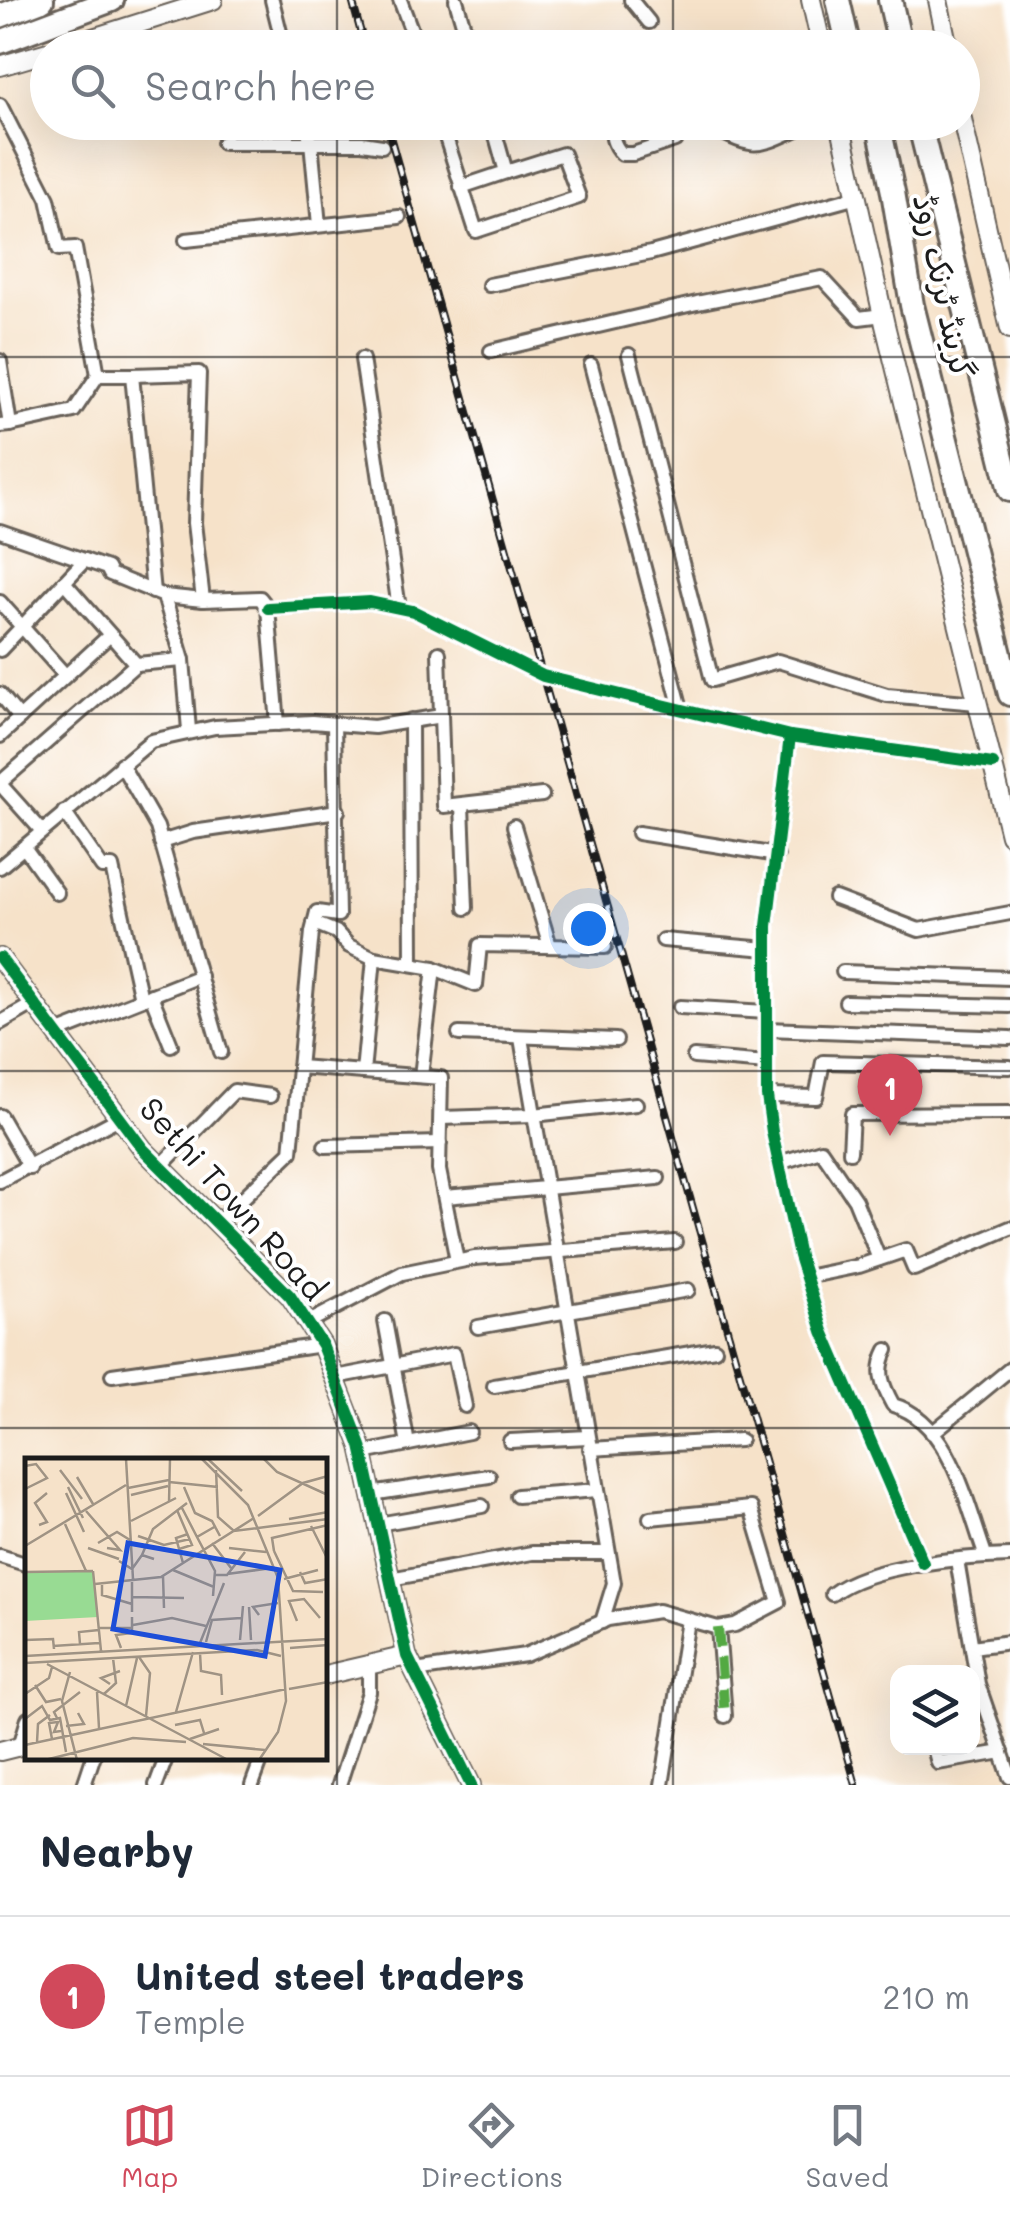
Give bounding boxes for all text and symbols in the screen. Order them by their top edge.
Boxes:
search box [30,30,980,140]
icon: search [65,58,120,113]
text: Search here [145,60,376,110]
street label: گرینڈ ٹرنک روڈ [905,190,985,382]
your location [563,903,614,954]
pin: 1 [858,1054,922,1136]
street label: Sethi Town Road [132,1088,336,1308]
inset map [25,1458,328,1760]
map controls [890,1665,980,1755]
button: layers [890,1665,980,1755]
text: Nearby [40,1823,194,1878]
text: United steel traders [135,1950,525,2000]
text: 1 [65,1975,80,2017]
text: 210 m [882,1975,970,2017]
text: Temple [135,2000,246,2042]
tab: Map [121,2098,178,2194]
tab: Directions [421,2098,563,2194]
tab: Saved [806,2098,889,2194]

